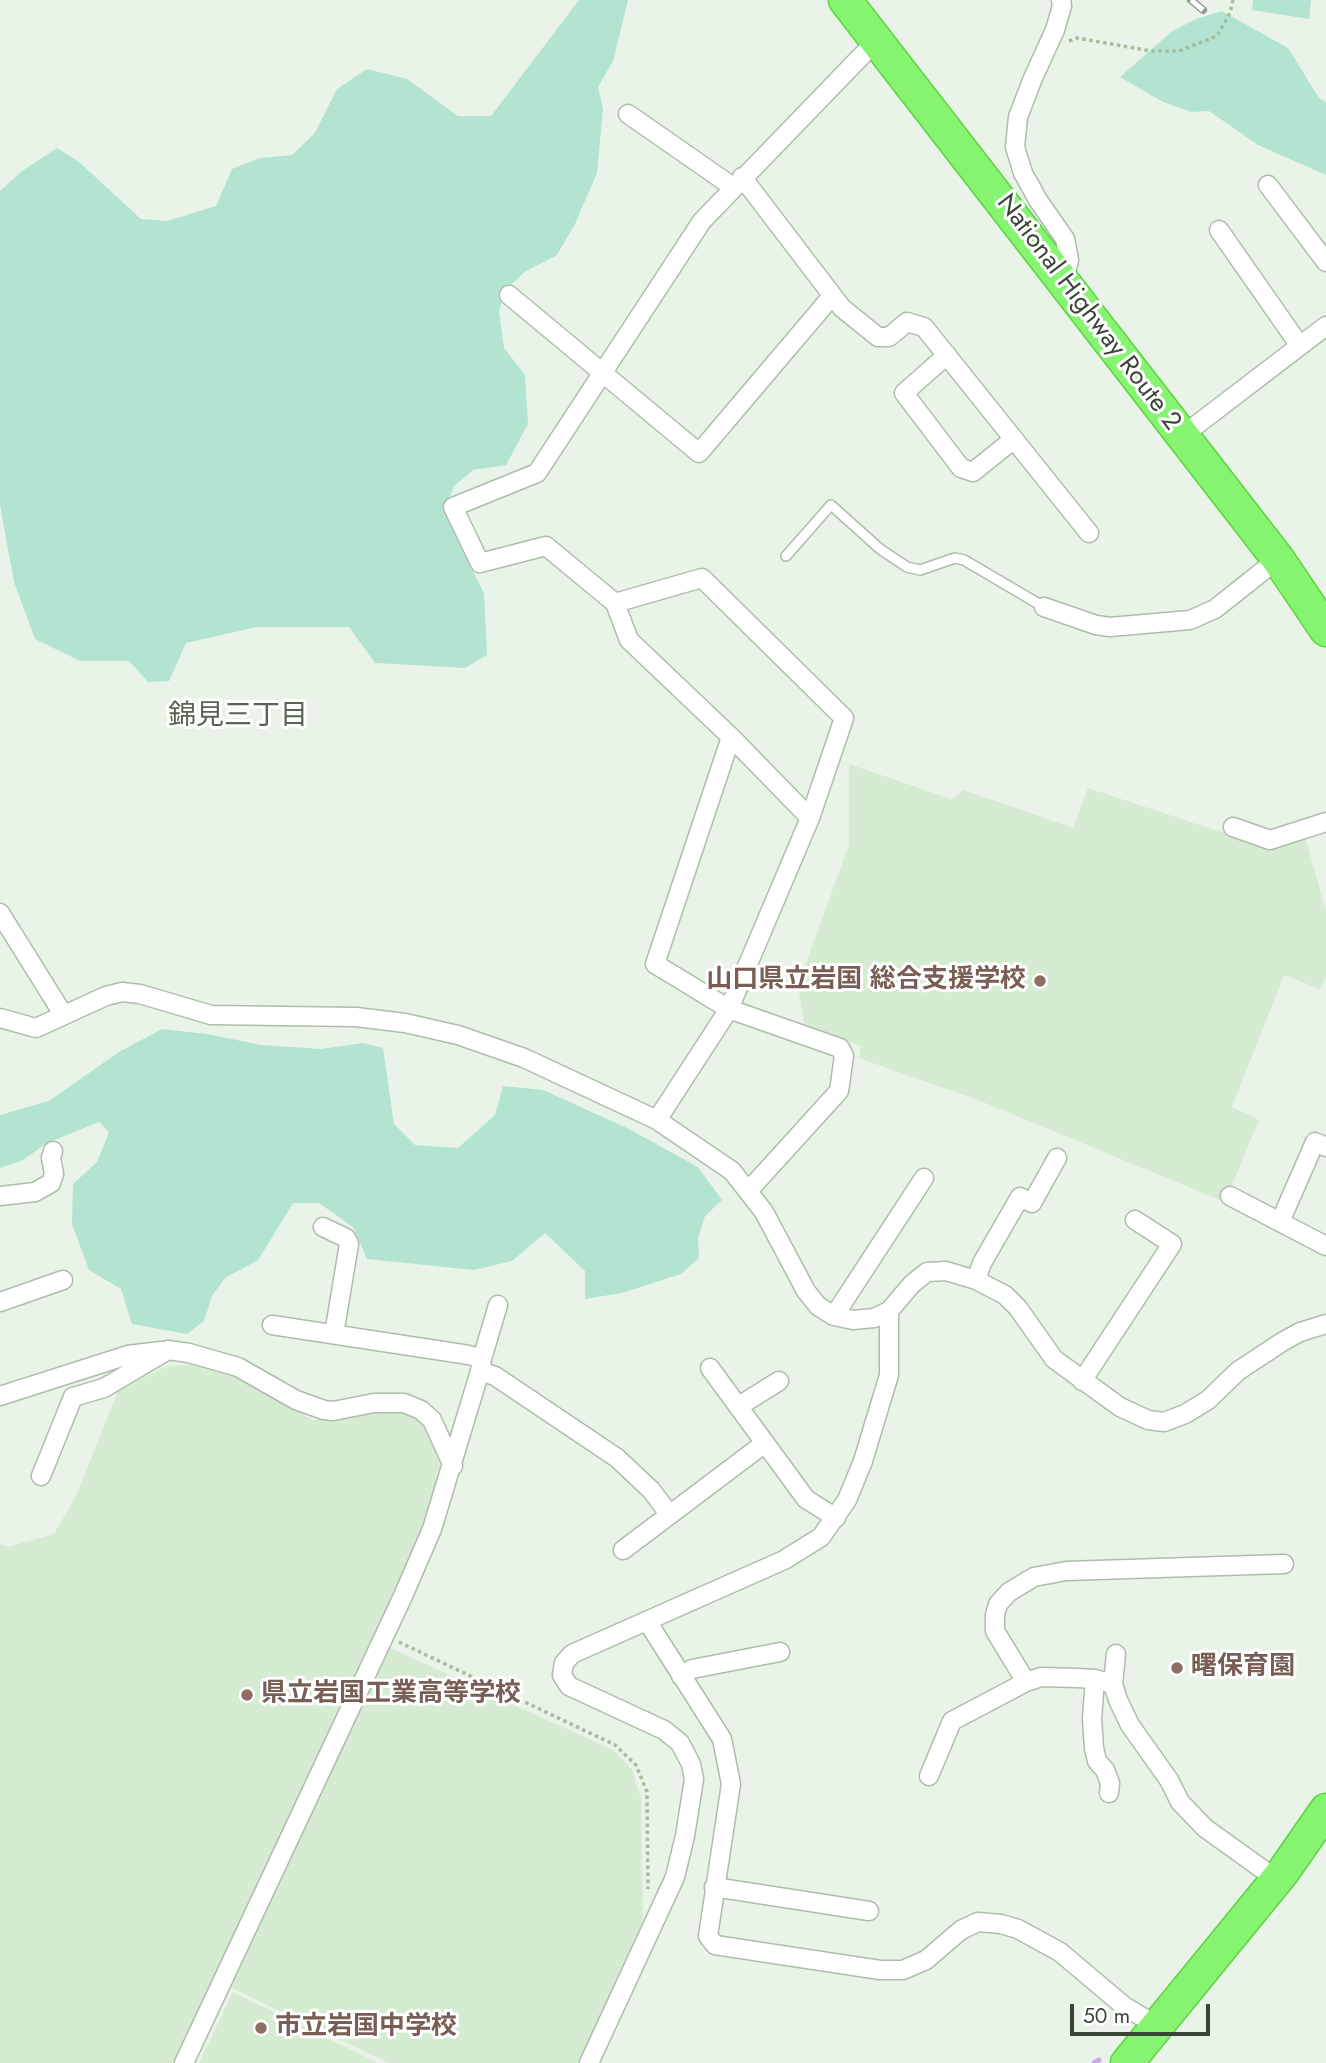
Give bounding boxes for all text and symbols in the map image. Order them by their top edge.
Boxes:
street label: National Highway Route 2 [989,189,1187,437]
district label: 錦見三丁目 [168,700,308,734]
place label: 山口県立岩国 総合支援学校 [706,965,1026,997]
marker: 山口県立岩国 総合支援学校 [1032,973,1048,989]
place label: 曙保育園 [1191,1652,1295,1684]
marker: 曙保育園 [1169,1660,1185,1676]
place label: 県立岩国工業高等学校 [261,1679,521,1711]
marker: 県立岩国工業高等学校 [239,1687,255,1703]
scale bar [1074,1990,1214,2034]
text: 50 m [1083,2001,1130,2031]
place label: 市立岩国中学校 [275,2012,457,2044]
marker: 市立岩国中学校 [253,2020,269,2036]

